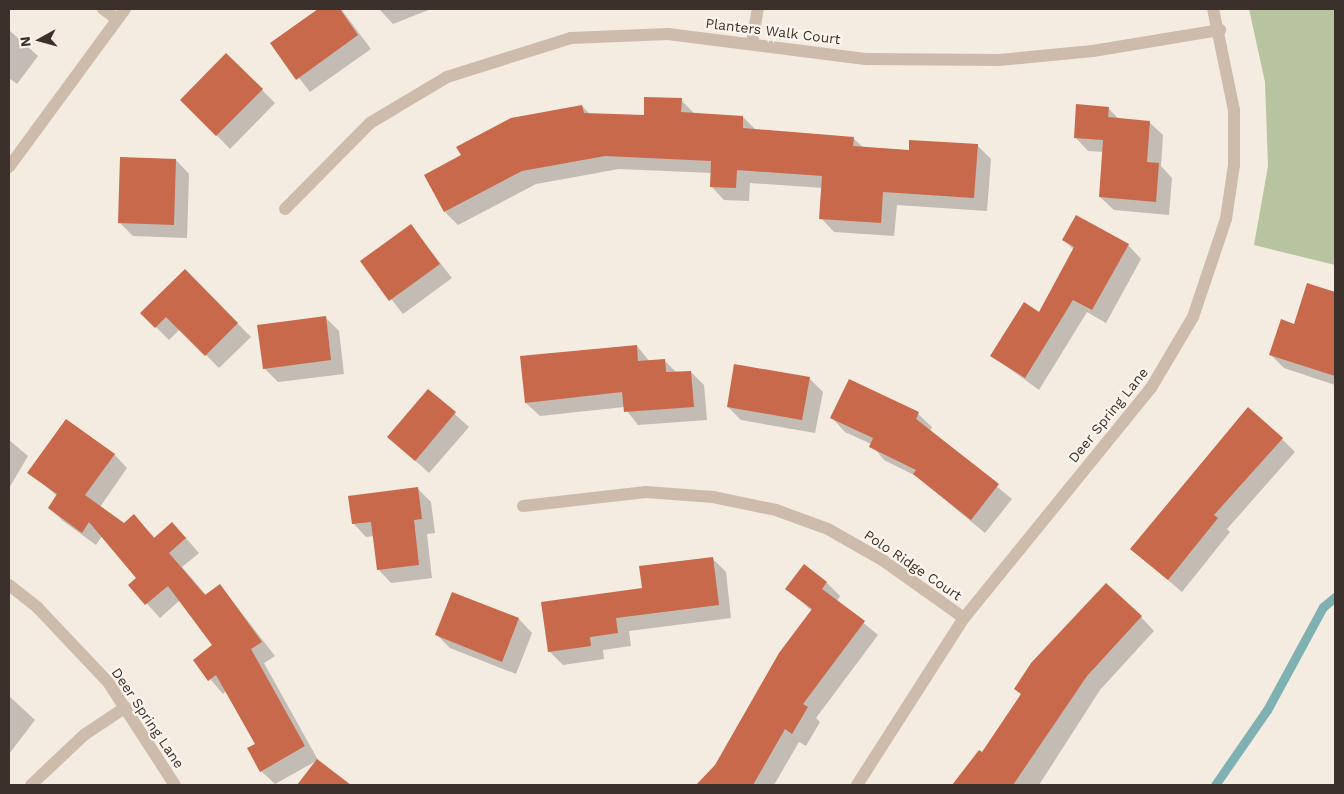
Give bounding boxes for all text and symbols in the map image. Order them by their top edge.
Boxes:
street label: Planters Walk Court [704,14,842,48]
north arrow [15,15,65,65]
text: N [17,36,34,48]
street label: Deer Spring Lane [1064,364,1152,466]
street label: Polo Ridge Court [861,526,965,604]
street label: Deer Spring Lane [108,664,188,772]

